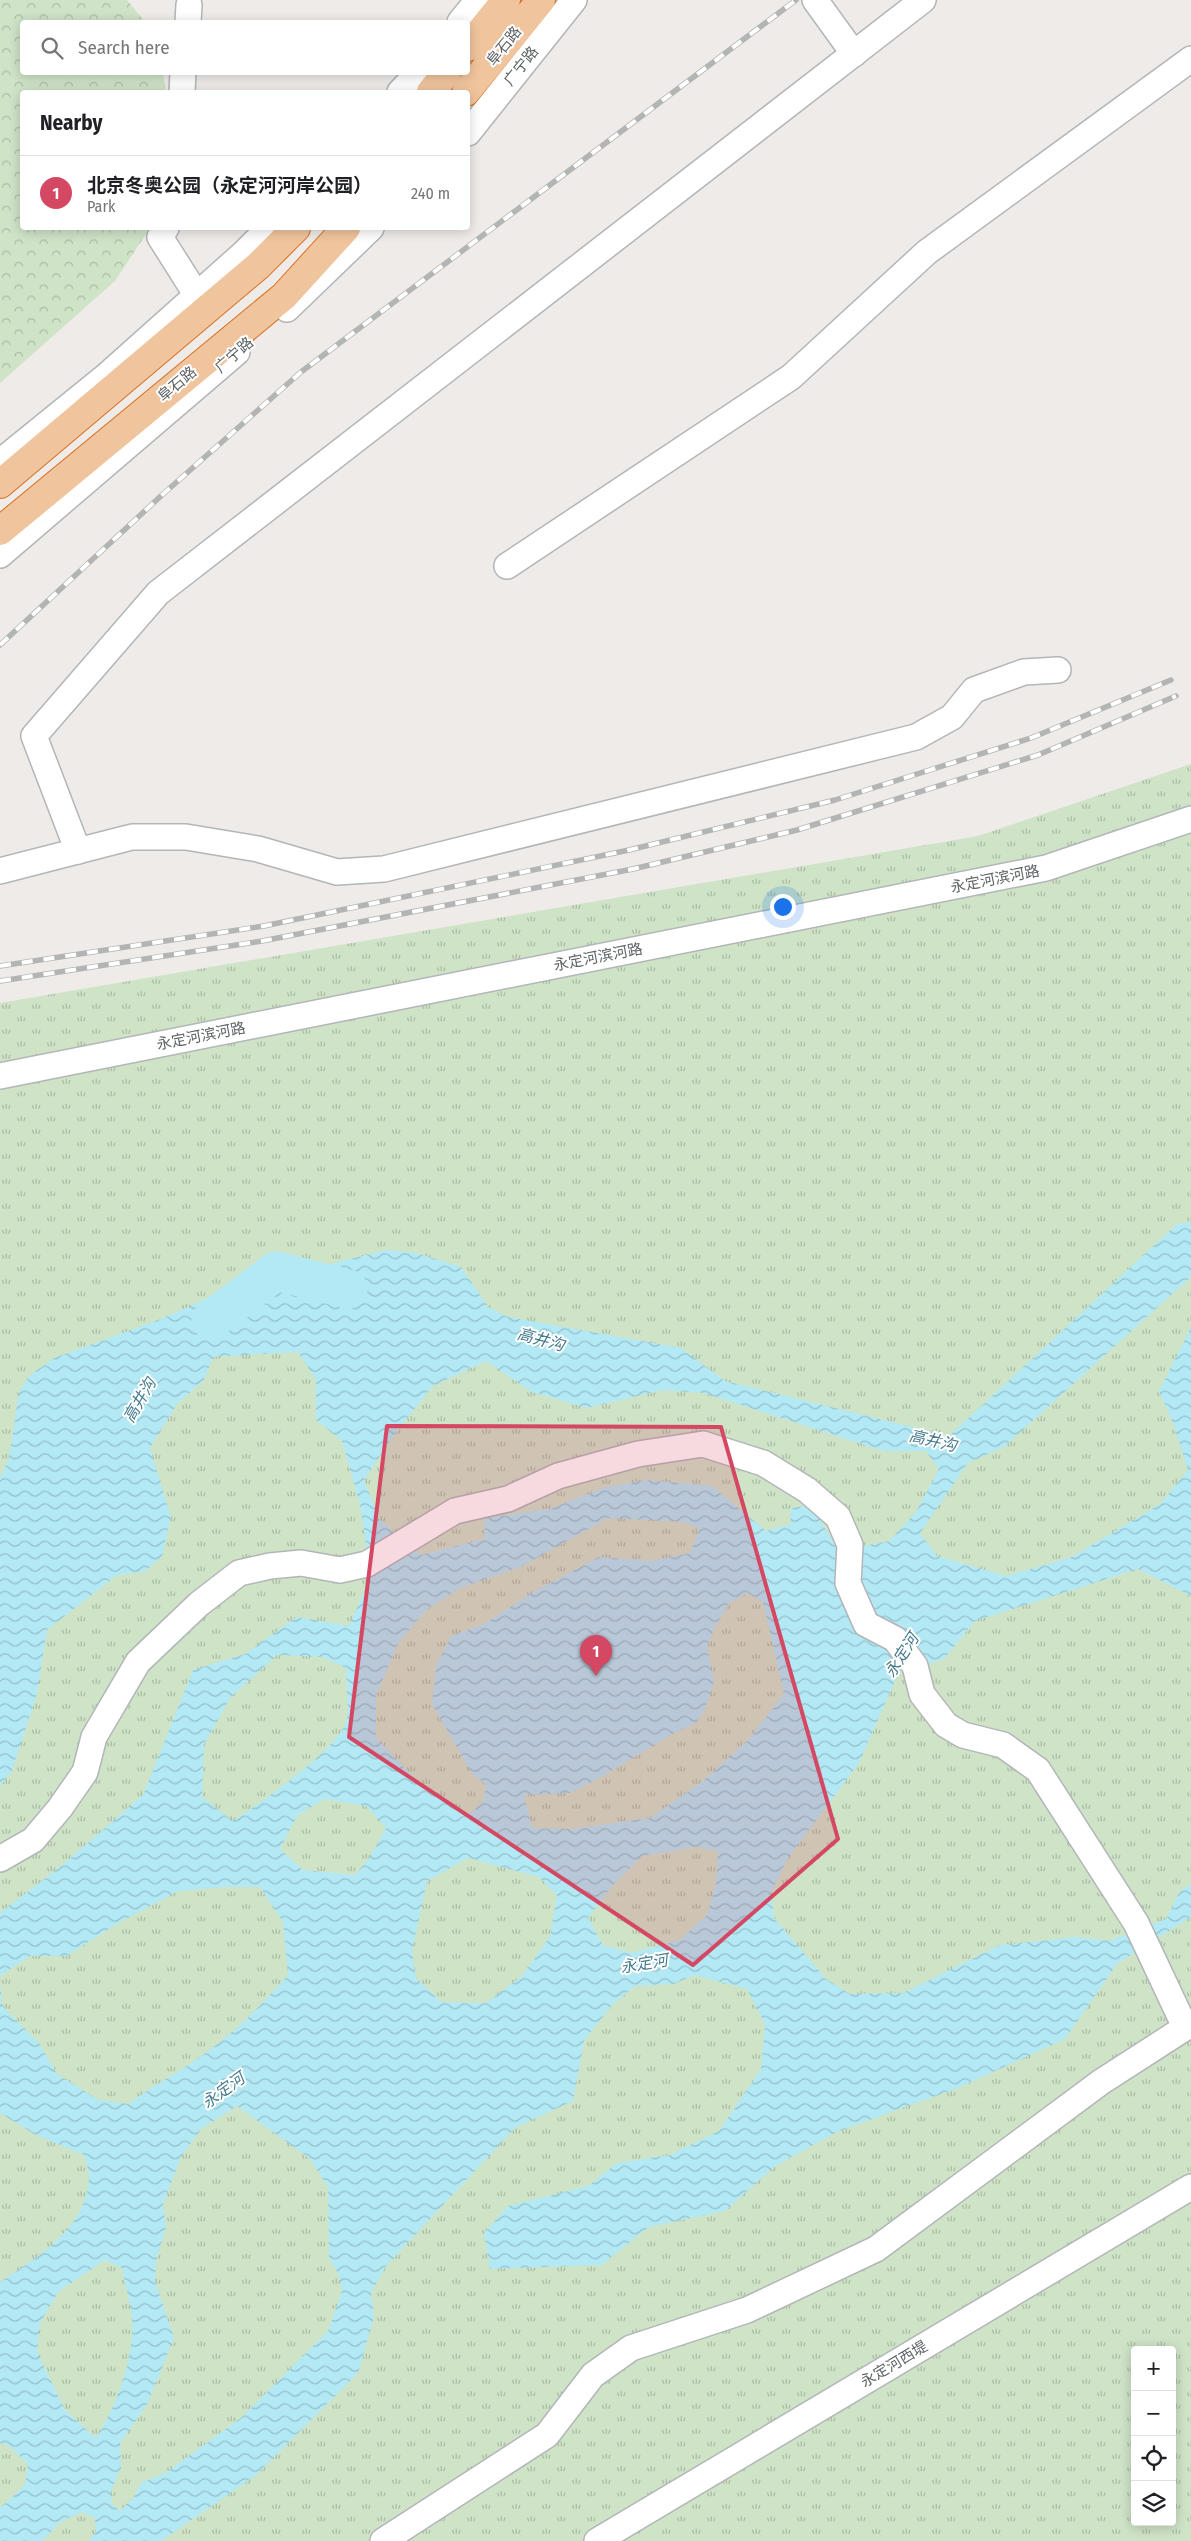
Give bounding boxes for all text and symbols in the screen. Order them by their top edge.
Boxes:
search box [20,20,470,75]
street label: 阜石路 [483,23,525,69]
icon: search [38,34,66,62]
text: Search here [78,36,170,59]
street label: 广宁路 [500,43,542,89]
text: Nearby [40,110,102,136]
text: 北京冬奥公园（永定河河岸公园） [87,174,372,197]
text: 1 [53,184,59,203]
text: 240 m [411,184,450,203]
text: Park [87,197,115,216]
street label: 广宁路 [211,333,257,377]
street label: 阜石路 [154,363,200,405]
street label: 永定河滨河路 [949,862,1041,896]
your location [770,894,796,920]
street label: 永定河滨河路 [552,940,644,974]
street label: 永定河滨河路 [155,1019,247,1053]
water label: 高井沟 [515,1324,568,1355]
water label: 高井沟 [119,1373,161,1426]
water label: 高井沟 [907,1426,960,1456]
water label: 永定河 [880,1627,924,1681]
pin: 1 [580,1635,612,1676]
water label: 永定河 [619,1950,672,1977]
water label: 永定河 [198,2067,251,2112]
street label: 永定河西堤 [857,2337,931,2391]
map controls [1131,2346,1176,2526]
button: + [1131,2346,1176,2391]
button: − [1131,2391,1176,2436]
button: locate [1131,2436,1176,2481]
button: layers [1131,2481,1176,2526]

